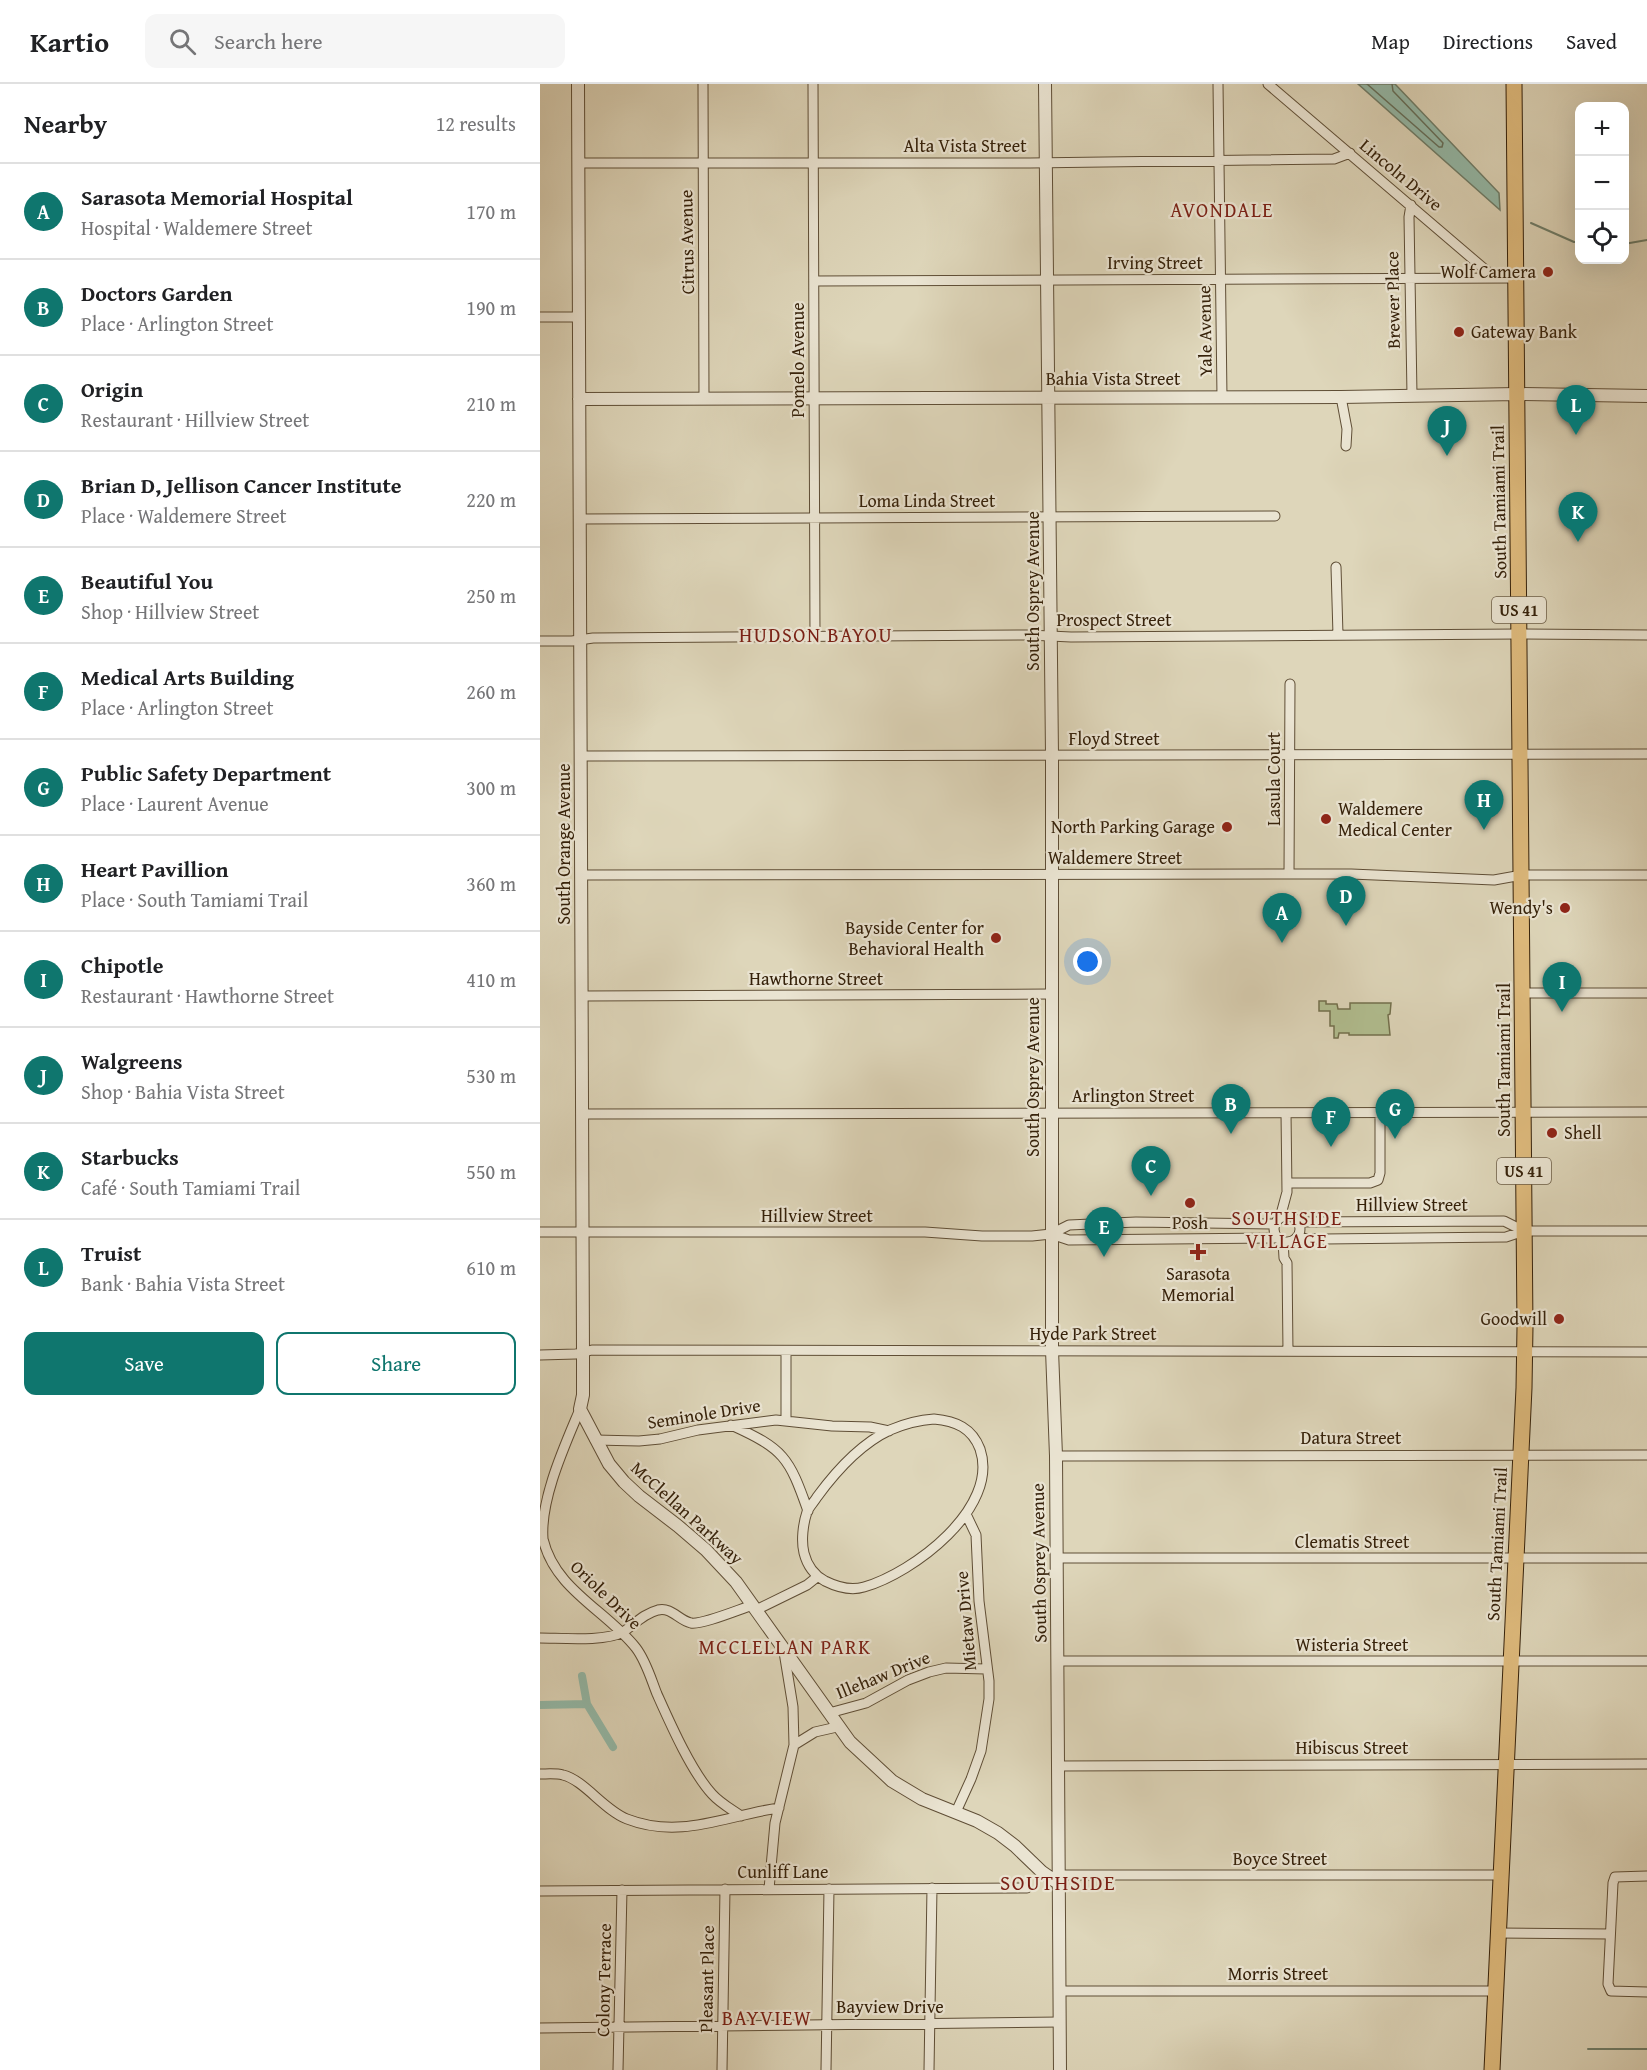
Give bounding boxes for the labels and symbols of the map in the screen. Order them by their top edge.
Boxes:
street label: Alta Vista Street [903,132,1027,159]
street label: Lincoln Drive [1354,132,1449,217]
street label: Citrus Avenue [672,189,701,295]
district label: AVONDALE [1170,195,1274,224]
street label: Irving Street [1107,249,1203,276]
street label: Brewer Place [1378,251,1407,349]
place label: Wolf Camera [1440,258,1536,285]
marker: Wolf Camera [1541,265,1555,279]
street label: Yale Avenue [1190,285,1219,377]
street label: Pomelo Avenue [784,302,811,418]
place label: Gateway Bank [1471,318,1578,345]
marker: Gateway Bank [1452,325,1466,339]
street label: Bahia Vista Street [1046,365,1181,392]
pin: L [1556,386,1596,435]
pin: J [1428,406,1466,456]
street label: South Tamiami Trail [1484,425,1513,579]
street label: Loma Linda Street [859,487,996,514]
pin: K [1558,492,1598,542]
street label: South Osprey Avenue [1019,511,1046,671]
road number: US 41 [1492,597,1546,623]
street label: Prospect Street [1056,606,1172,633]
district label: HUDSON BAYOU [739,620,893,649]
street label: Floyd Street [1068,725,1160,752]
street label: Lasula Court [1260,731,1287,826]
street label: South Orange Avenue [550,763,577,925]
pin: H [1464,780,1504,830]
place label: Waldemere Medical Center [1338,795,1453,843]
marker: Waldemere Medical Center [1319,812,1333,826]
place label: North Parking Garage [1051,813,1215,840]
marker: North Parking Garage [1220,820,1234,834]
street label: Waldemere Street [1048,844,1183,871]
pin: D [1326,876,1366,926]
pin: A [1262,894,1302,943]
place label: Wendy's [1489,894,1553,921]
marker: Wendy's [1558,901,1572,915]
place label: Bayside Center for Behavioral Health [845,914,985,962]
marker: Bayside Center for Behavioral Health [989,931,1003,945]
your location [1073,947,1102,976]
pin: I [1542,962,1582,1012]
street label: Hawthorne Street [749,965,884,992]
street label: South Tamiami Trail [1490,983,1517,1137]
street label: South Osprey Avenue [1019,997,1046,1157]
street label: Arlington Street [1072,1082,1195,1109]
pin: B [1212,1084,1250,1134]
pin: G [1376,1090,1414,1139]
pin: F [1312,1098,1350,1147]
place label: Shell [1564,1119,1601,1146]
marker: Shell [1545,1126,1559,1140]
pin: C [1132,1146,1170,1196]
road number: US 41 [1497,1158,1551,1184]
street label: Hillview Street [1356,1191,1469,1218]
marker: Posh [1183,1196,1197,1210]
street label: Hillview Street [761,1202,874,1229]
district label: SOUTHSIDE VILLAGE [1231,1203,1343,1255]
pin: E [1084,1208,1124,1257]
place label: Posh [1172,1209,1208,1236]
marker: Sarasota Memorial [1189,1243,1207,1261]
place label: Sarasota Memorial [1161,1260,1235,1308]
place label: Goodwill [1480,1305,1547,1332]
marker: Goodwill [1552,1312,1566,1326]
street label: Hyde Park Street [1029,1320,1157,1347]
street label: Seminole Drive [645,1391,762,1436]
street label: Datura Street [1301,1424,1402,1451]
street label: McClellan Parkway [625,1455,750,1571]
street label: South Tamiami Trail [1479,1466,1514,1622]
street label: South Osprey Avenue [1024,1483,1053,1643]
street label: Clematis Street [1295,1528,1410,1555]
street label: Oriole Drive [564,1554,648,1636]
street label: Mietaw Drive [948,1570,983,1672]
street label: Wisteria Street [1296,1631,1409,1658]
district label: MCCLELLAN PARK [698,1632,872,1661]
street label: Illehaw Drive [832,1643,934,1706]
street label: Hibiscus Street [1296,1734,1409,1761]
street label: Boyce Street [1233,1845,1328,1872]
street label: Cunliff Lane [737,1858,829,1885]
district label: SOUTHSIDE [1000,1867,1116,1898]
street label: Colony Terrace [589,1923,618,2037]
street label: Pleasant Place [692,1925,721,2033]
street label: Morris Street [1228,1960,1329,1987]
street label: Bayview Drive [836,1993,944,2020]
district label: BAYVIEW [722,2003,812,2032]

